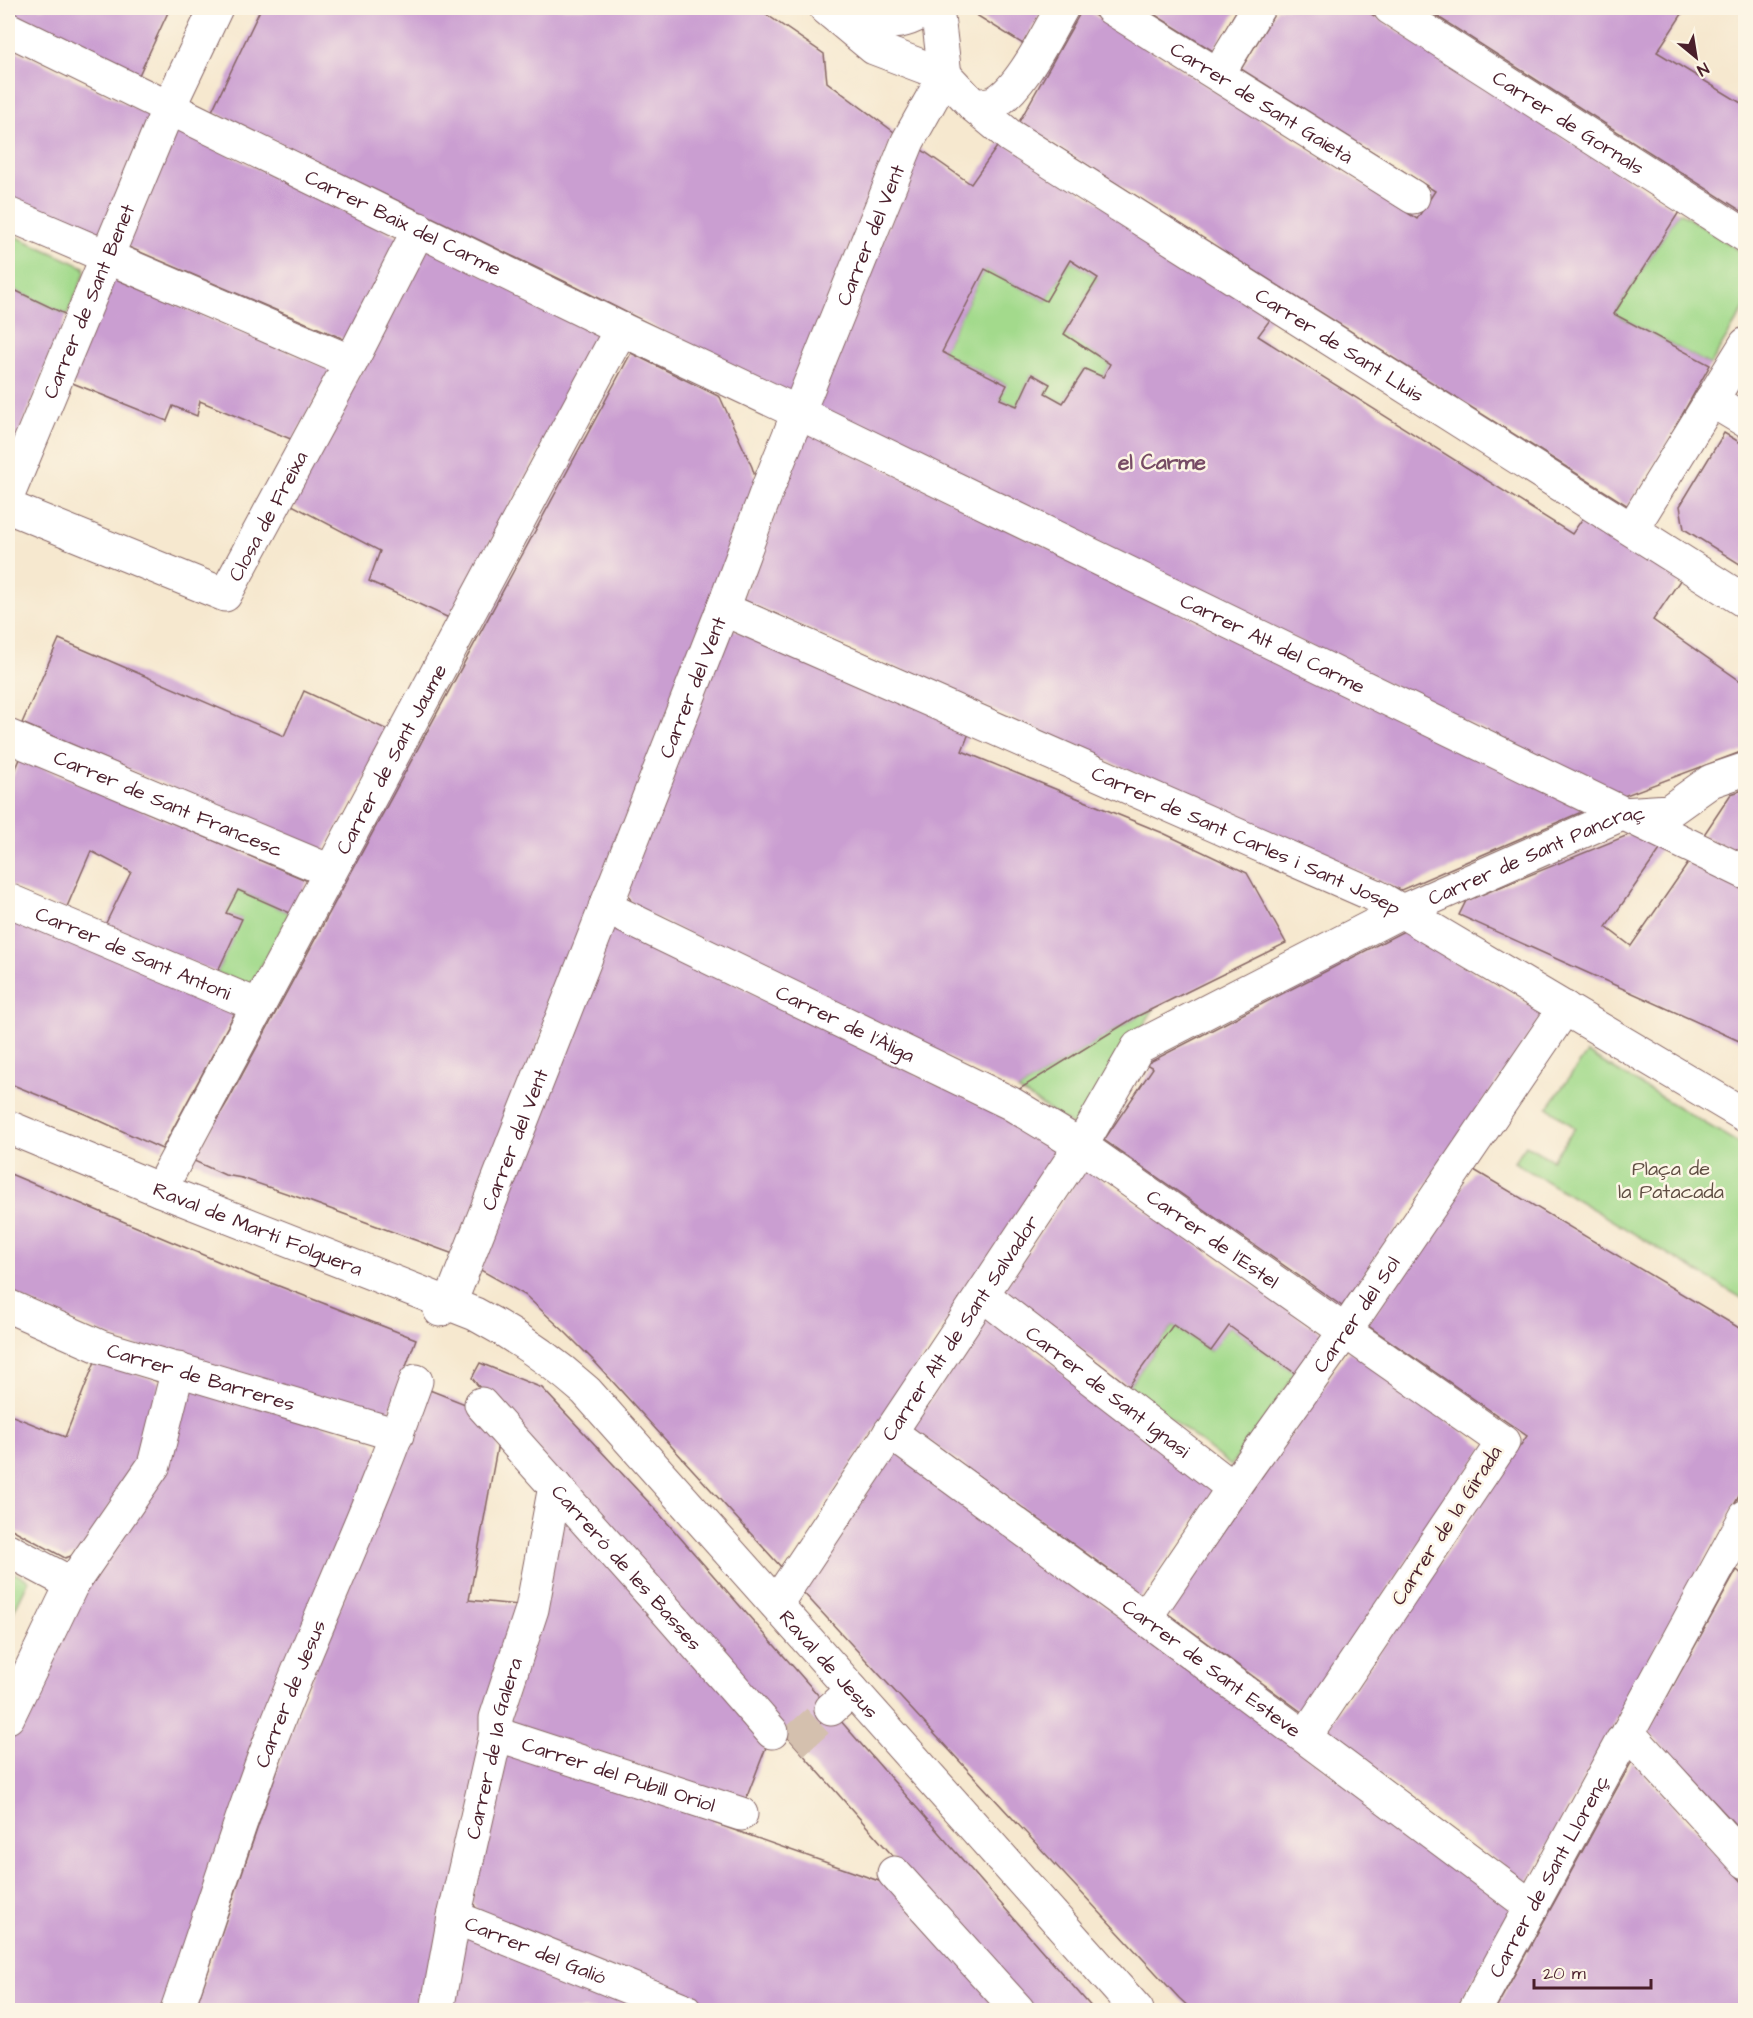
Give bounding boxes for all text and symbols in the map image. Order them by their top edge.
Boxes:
north arrow [1666,27,1726,87]
street label: Carrer de Sant Gaietà [1165,35,1358,171]
text: N [1693,57,1713,81]
street label: Carrer de Gornals [1487,64,1649,182]
street label: Carrer del Vent [830,160,912,310]
street label: Carrer Baix del Carme [300,163,506,283]
street label: Carrer de Sant Benet [37,200,142,403]
street label: Carrer de Sant Lluis [1249,282,1429,410]
street label: Closa de Freixa [222,446,315,587]
district label: el Carme [1118,448,1207,477]
street label: Carrer Alt del Carme [1175,587,1370,701]
street label: Carrer del Vent [653,613,734,762]
street label: Carrer de Sant Jaume [329,659,454,859]
street label: Carrer de Sant Francesc [49,744,287,865]
street label: Carrer de Sant Carles i Sant Josep [1087,760,1406,923]
street label: Carrer de Sant Pancraç [1424,800,1646,913]
street label: Carrer de Sant Antoni [31,900,235,1008]
street label: Carrer de l'Àliga [771,979,919,1070]
street label: Carrer del Vent [475,1065,556,1215]
park label: Plaça de la Patacada [1618,1155,1724,1206]
street label: Raval de Martí Folguera [149,1176,367,1283]
street label: Carrer de l'Estel [1140,1183,1284,1296]
street label: Carrer Alt de Sant Salvador [875,1210,1046,1447]
street label: Carrer del Sol [1307,1251,1407,1379]
street label: Carrer de Sant Ignasi [1019,1320,1196,1465]
street label: Carrer de Barreres [103,1337,298,1419]
street label: Carrer de la Girada [1385,1440,1509,1611]
street label: Carreró de les Basses [545,1479,708,1657]
street label: Carrer de Sant Esteve [1116,1593,1307,1745]
street label: Raval de Jesus [772,1604,884,1725]
street label: Carrer de Jesus [248,1616,333,1772]
street label: Carrer de la Galera [459,1654,530,1842]
street label: Carrer del Pubill Oriol [518,1730,719,1820]
street label: Carrer de Sant Llorenç [1482,1769,1616,1983]
street label: Carrer del Galió [460,1910,610,1992]
scale bar [1534,1952,1651,1990]
text: 20 m [1543,1961,1586,1986]

